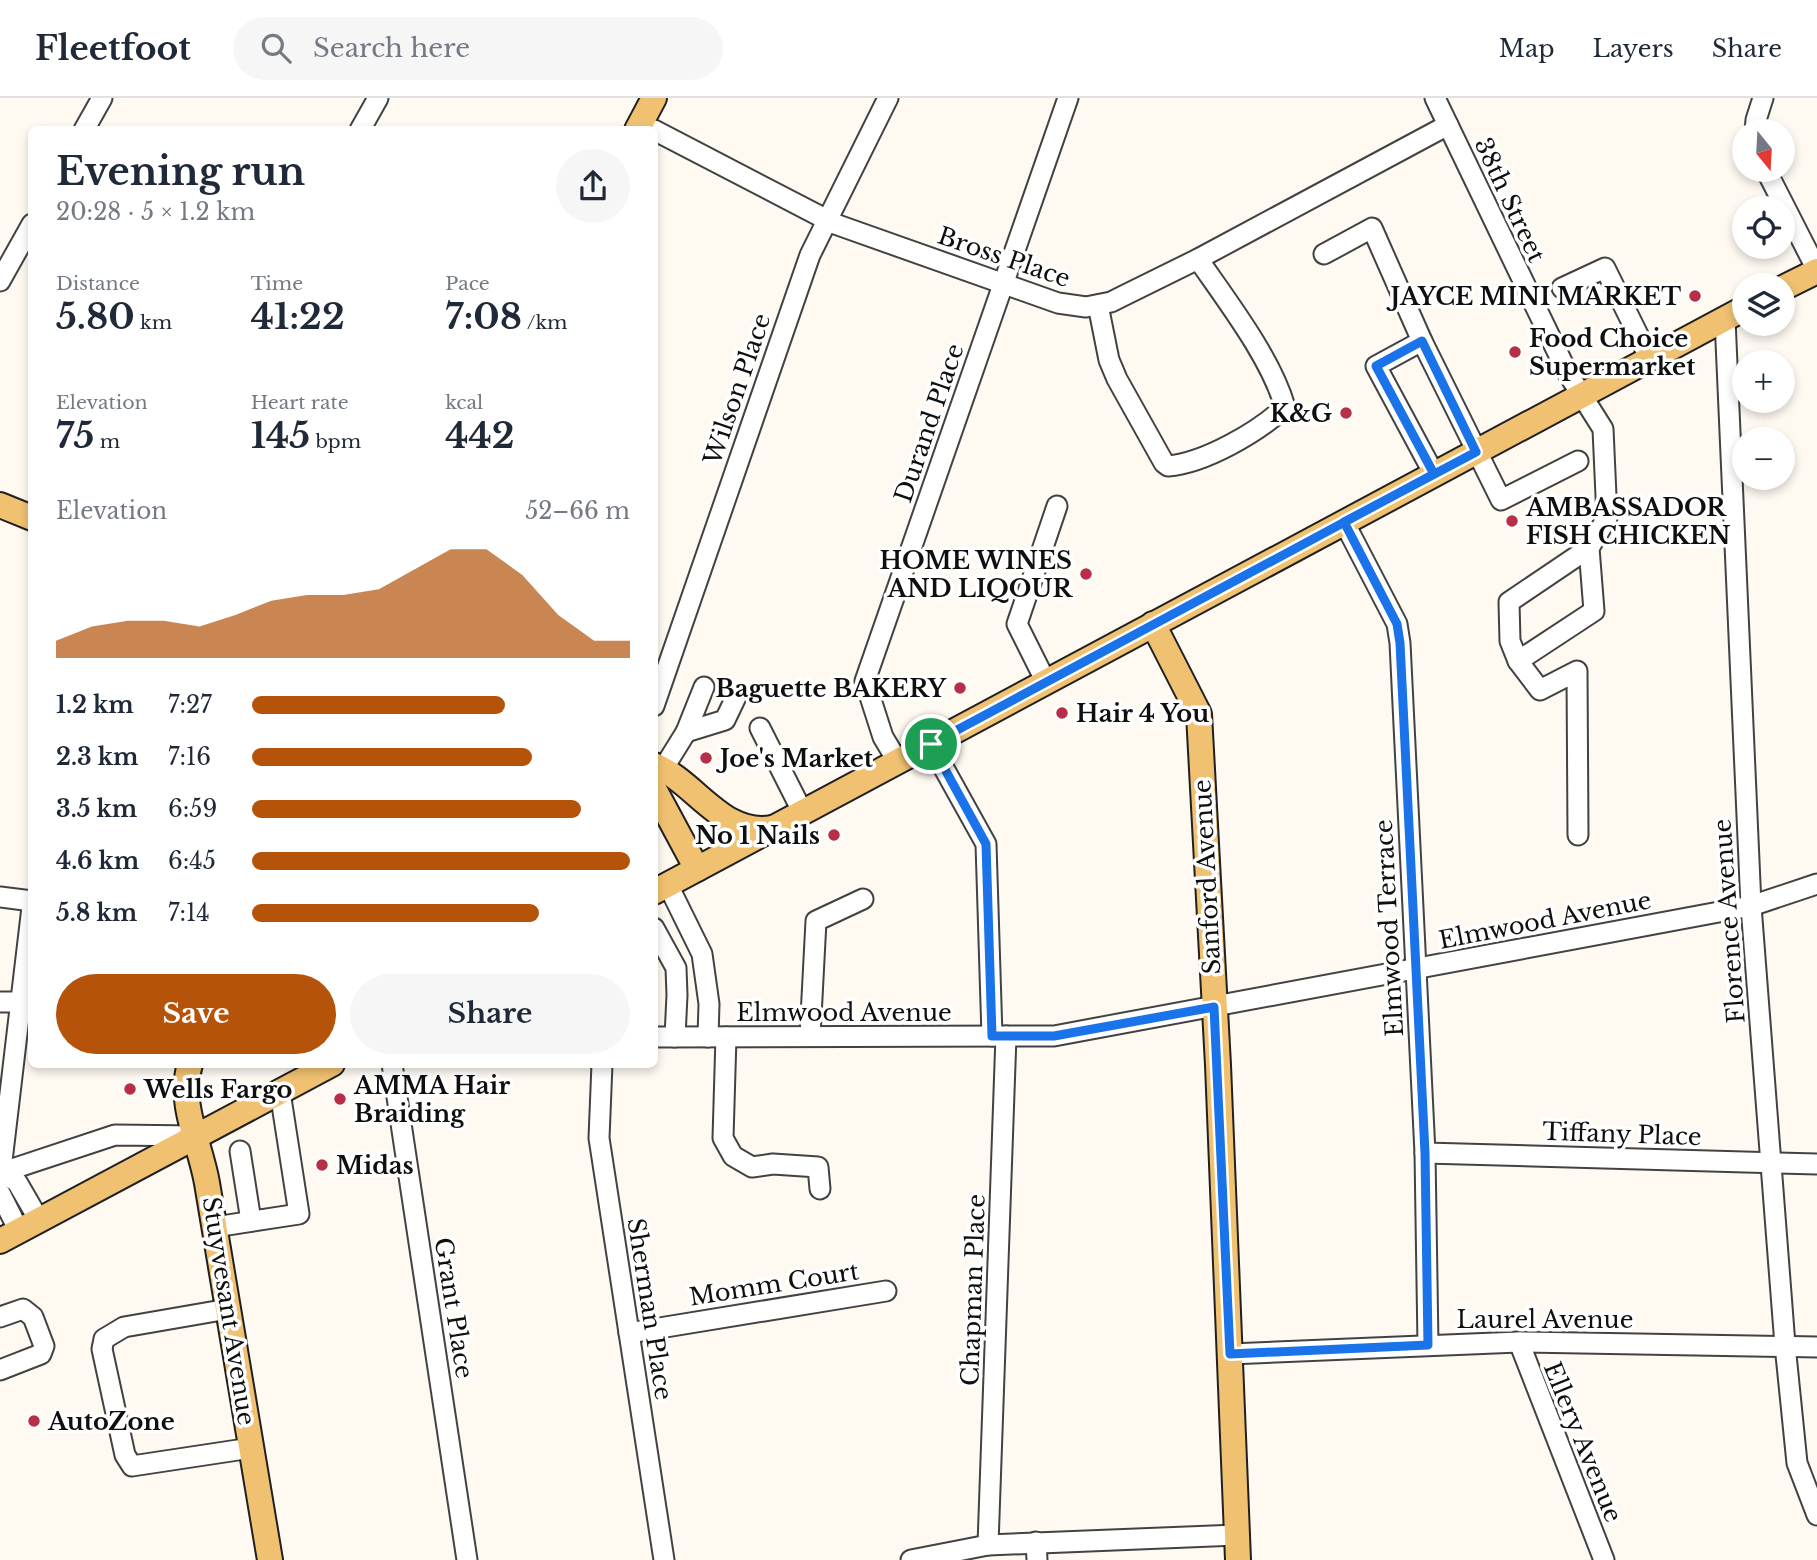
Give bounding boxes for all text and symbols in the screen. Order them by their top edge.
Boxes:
search box [233,17,723,80]
text: Fleetfoot [35,28,191,69]
icon: search [257,29,295,67]
text: Search here [313,32,470,64]
text: Map [1499,34,1555,63]
text: Layers [1593,34,1674,63]
text: Share [1712,34,1782,63]
north arrow [1732,119,1796,182]
map controls [1732,119,1795,490]
street label: 38th Street [1469,133,1551,267]
text: Evening run [56,148,305,195]
button: share [556,149,630,223]
button: locate [1732,196,1795,259]
text: 20:28 · 5 × 1.2 km [56,198,255,226]
street label: Bross Place [934,221,1074,293]
text: Distance [56,272,140,295]
text: Time [251,272,303,295]
text: Pace [445,272,490,295]
button: layers [1732,273,1795,336]
place label: JAYCE MINI MARKET [1386,282,1681,311]
marker: JAYCE MINI MARKET [1687,288,1703,304]
text: 5.80 [56,295,135,338]
text: 41:22 [251,295,345,338]
text: 7:08 [445,295,522,338]
street label: Wilson Place [697,309,776,469]
text: km [135,311,172,334]
text: /km [522,311,568,334]
place label: Food Choice Supermarket [1529,324,1696,381]
street label: Durand Place [888,340,970,506]
marker: Food Choice Supermarket [1507,344,1523,360]
button: + [1732,350,1795,413]
text: Elevation [56,391,148,414]
text: Heart rate [251,391,349,414]
text: kcal [445,391,483,414]
place label: K&G [1270,399,1332,428]
marker: K&G [1338,405,1354,421]
text: 75 [56,414,94,457]
text: 145 [251,414,310,457]
text: 442 [445,414,515,457]
button: − [1732,427,1795,490]
text: m [94,430,120,453]
text: bpm [310,430,361,453]
place label: AMBASSADOR FISH CHICKEN [1525,493,1731,550]
text: Elevation [56,497,167,525]
text: 52–66 m [525,497,630,525]
marker: AMBASSADOR FISH CHICKEN [1504,513,1520,529]
place label: HOME WINES AND LIQOUR [880,546,1073,603]
marker: HOME WINES AND LIQOUR [1078,566,1094,582]
place label: Baguette BAKERY [716,674,947,703]
marker: Baguette BAKERY [952,680,968,696]
text: 1.2 km [56,691,134,719]
text: 7:27 [168,691,212,719]
place label: Hair 4 You [1076,699,1209,728]
marker: Hair 4 You [1054,705,1070,721]
pin [901,714,961,774]
icon: arrive [912,725,950,763]
text: 2.3 km [56,743,138,771]
text: 7:16 [168,743,211,771]
place label: Joe's Market [715,744,874,773]
marker: Joe's Market [698,750,714,766]
street label: Sanford Avenue [1187,779,1227,975]
text: 3.5 km [56,795,137,823]
text: 6:59 [168,795,217,823]
street label: Florence Avenue [1707,818,1751,1024]
street label: Elmwood Terrace [1369,819,1409,1037]
place label: No 1 Nails [695,821,820,850]
marker: No 1 Nails [826,827,842,843]
text: 4.6 km [56,847,139,875]
text: 6:45 [168,847,216,875]
street label: Elmwood Avenue [1436,885,1654,955]
text: 5.8 km [56,899,137,927]
text: 7:14 [168,899,210,927]
button: Save [56,974,336,1054]
button: Share [350,974,630,1054]
street label: Elmwood Avenue [736,998,952,1027]
place label: AMMA Hair Braiding [353,1071,510,1128]
place label: Wells Fargo [143,1075,292,1104]
marker: Wells Fargo [122,1081,138,1097]
marker: AMMA Hair Braiding [332,1091,348,1107]
street label: Tiffany Place [1542,1117,1702,1151]
place label: Midas [336,1151,414,1180]
marker: Midas [314,1157,330,1173]
street label: Chapman Place [955,1194,991,1386]
street label: Stuyvesant Avenue [197,1195,261,1427]
street label: Sherman Place [621,1216,679,1402]
street label: Grant Place [429,1235,479,1381]
street label: Momm Court [687,1256,861,1312]
street label: Laurel Avenue [1457,1305,1633,1334]
street label: Ellery Avenue [1538,1358,1628,1526]
place label: AutoZone [47,1407,175,1436]
marker: AutoZone [26,1413,42,1429]

